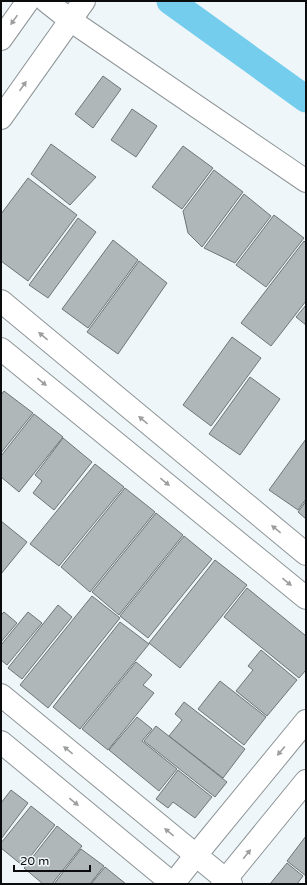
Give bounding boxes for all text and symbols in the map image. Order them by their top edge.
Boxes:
one-way arrow [10,15,18,25]
one-way arrow [19,81,27,92]
one-way arrow [38,332,49,341]
one-way arrow [37,378,48,386]
one-way arrow [138,415,149,424]
one-way arrow [159,477,170,486]
one-way arrow [270,525,281,534]
one-way arrow [281,578,292,587]
one-way arrow [63,746,73,754]
one-way arrow [277,746,286,757]
one-way arrow [69,798,80,807]
one-way arrow [163,828,174,837]
scale bar [14,847,90,873]
one-way arrow [242,848,251,859]
text: 20 m [20,854,49,868]

